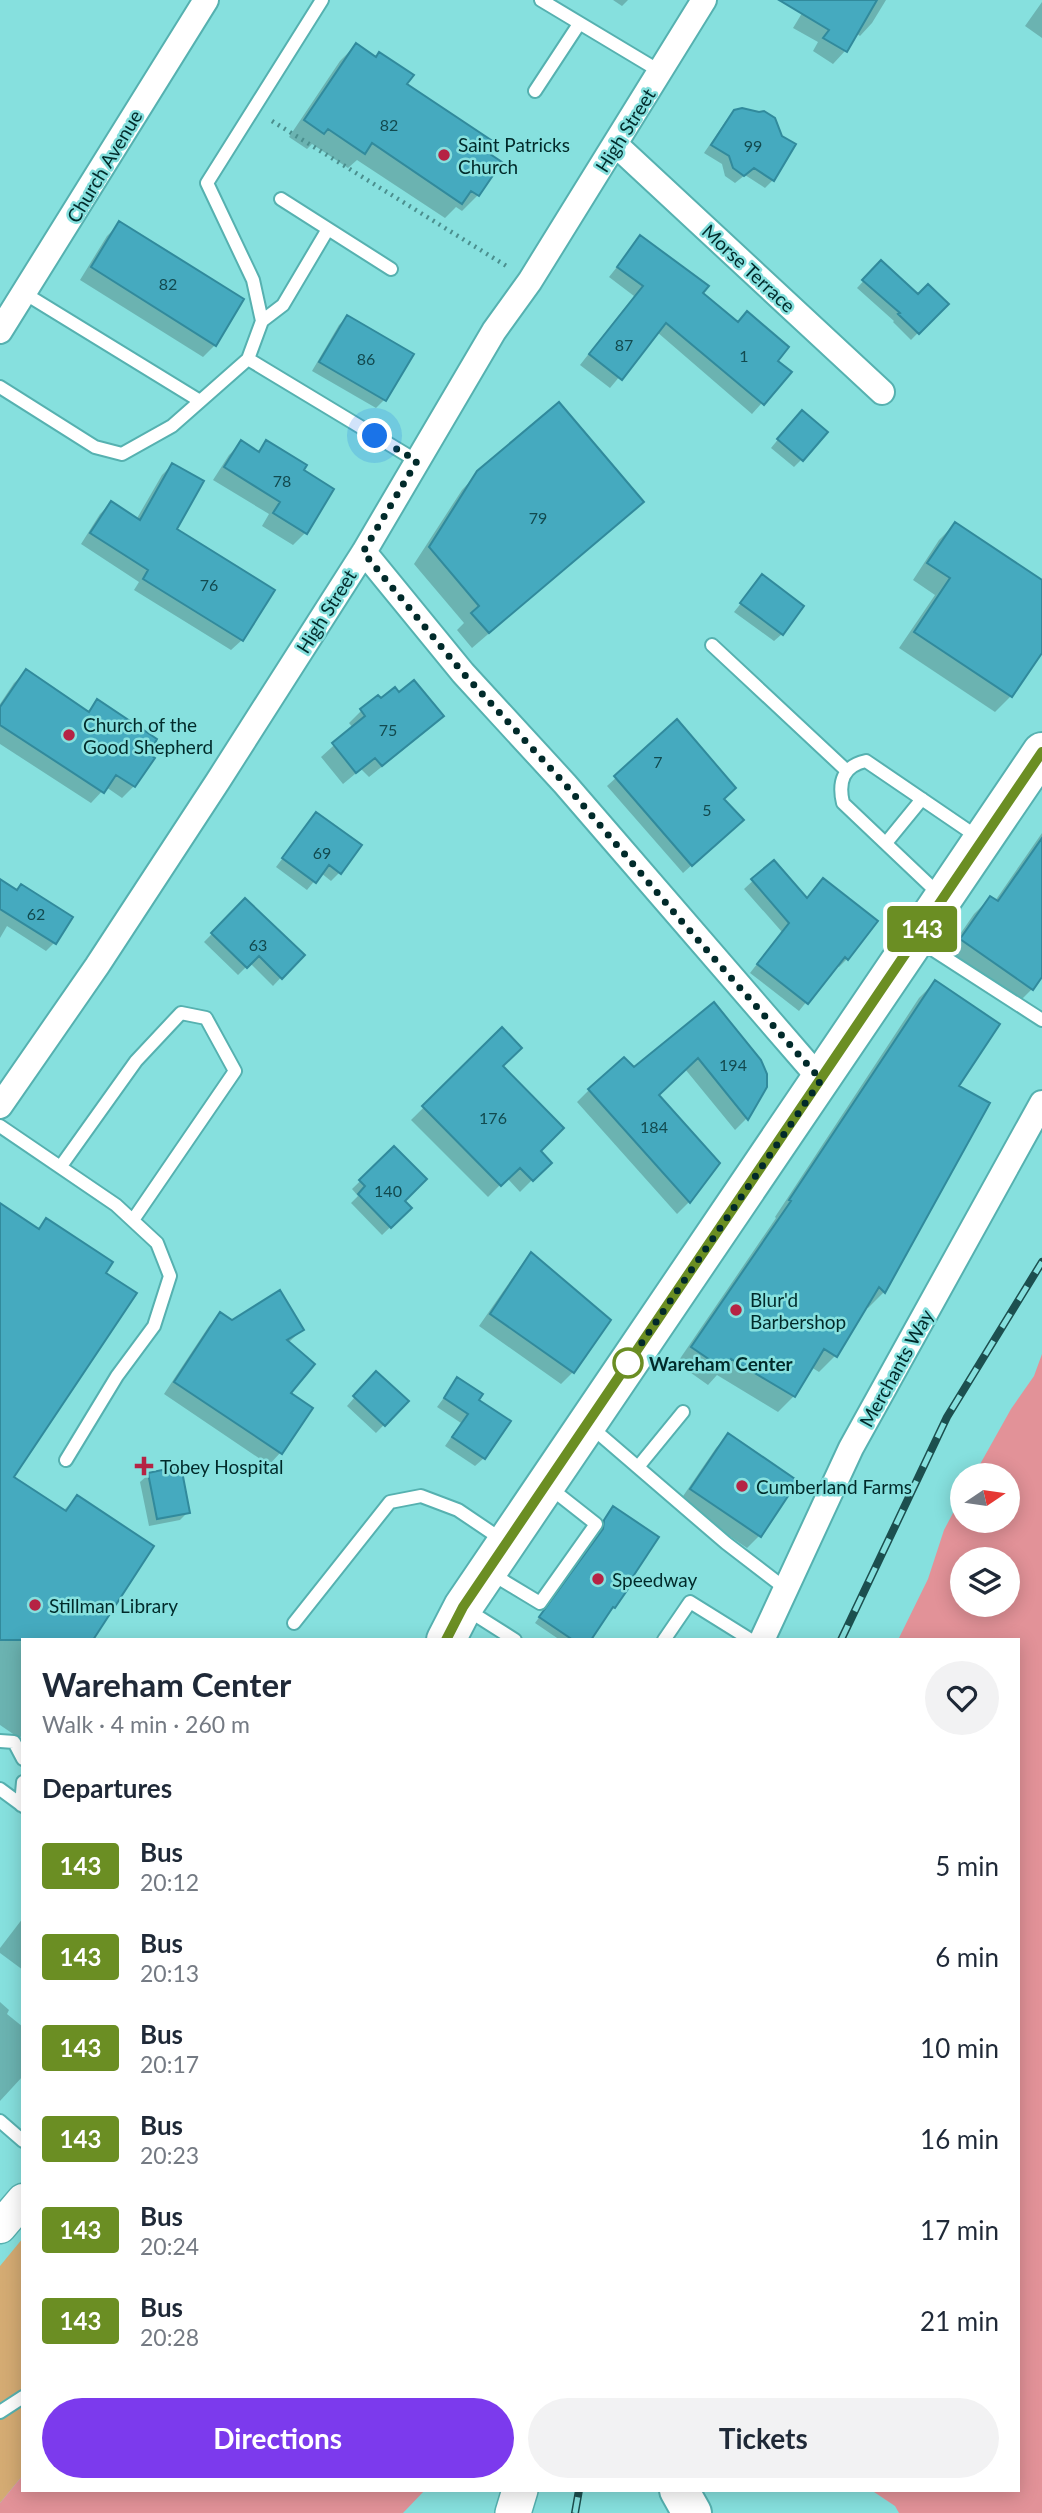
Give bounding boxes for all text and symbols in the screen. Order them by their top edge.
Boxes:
street label: High Street [590,84,660,176]
street label: Church Avenue [61,106,147,226]
house number: 82 [380,115,398,134]
place label: Saint Patricks Church [458,133,570,178]
house number: 99 [744,136,762,155]
marker: Saint Patricks Church [436,147,452,163]
street label: Morse Terrace [698,219,800,317]
house number: 82 [159,274,177,293]
house number: 87 [615,335,633,354]
house number: 1 [739,346,749,365]
house number: 86 [357,349,375,368]
your location [357,418,392,453]
house number: 78 [273,471,291,490]
house number: 79 [529,508,547,527]
street label: High Street [291,565,361,657]
house number: 76 [200,575,218,594]
place label: Church of the Good Shepherd [83,713,213,758]
house number: 75 [379,720,397,739]
marker: Church of the Good Shepherd [61,727,77,743]
house number: 7 [653,752,663,771]
house number: 5 [702,800,712,819]
house number: 69 [313,843,331,862]
house number: 62 [27,904,45,923]
line badge: 143 [882,906,962,952]
text: 143 [901,914,943,943]
house number: 63 [249,935,267,954]
house number: 194 [719,1055,747,1074]
house number: 176 [479,1108,507,1127]
house number: 184 [640,1117,668,1136]
house number: 140 [374,1181,402,1200]
place label: Blur'd Barbershop [750,1288,846,1333]
marker: Blur'd Barbershop [728,1302,744,1318]
street label: Merchants Way [854,1305,938,1431]
marker: Wareham Center [613,1348,643,1378]
place label: Wareham Center [649,1352,794,1375]
place label: Tobey Hospital [160,1455,283,1478]
marker: Tobey Hospital [134,1456,154,1476]
north arrow [950,1463,1020,1533]
map controls [950,1463,1020,1617]
place label: Cumberland Farms [756,1475,912,1498]
marker: Cumberland Farms [734,1478,750,1494]
button: layers [950,1547,1020,1617]
place label: Speedway [612,1568,697,1591]
marker: Speedway [590,1571,606,1587]
place label: Stillman Library [49,1594,178,1617]
marker: Stillman Library [27,1597,43,1613]
button: heart [925,1661,999,1735]
text: Wareham Center [42,1664,291,1704]
text: Walk · 4 min · 260 m [42,1710,250,1738]
text: Departures [42,1772,172,1804]
text: Bus [140,1836,183,1868]
text: 5 min [935,1850,999,1882]
text: 143 [60,1851,101,1880]
text: 20:12 [140,1868,199,1896]
text: Bus [140,1927,183,1959]
text: 6 min [935,1941,999,1973]
text: 143 [60,1942,101,1971]
text: 20:13 [140,1959,199,1987]
text: Bus [140,2018,183,2050]
text: 10 min [920,2032,999,2064]
text: 143 [60,2033,101,2062]
text: 20:17 [140,2050,199,2078]
text: Bus [140,2109,183,2141]
text: 16 min [920,2123,999,2155]
text: 143 [60,2124,101,2153]
text: 20:23 [140,2141,199,2169]
text: Bus [140,2200,183,2232]
text: 17 min [920,2214,999,2246]
text: 143 [60,2215,101,2244]
text: 20:24 [140,2232,199,2260]
text: Bus [140,2291,183,2323]
text: 21 min [920,2305,999,2337]
text: 143 [60,2306,101,2335]
text: 20:28 [140,2323,199,2351]
button: Directions [42,2398,514,2478]
button: Tickets [528,2398,999,2478]

